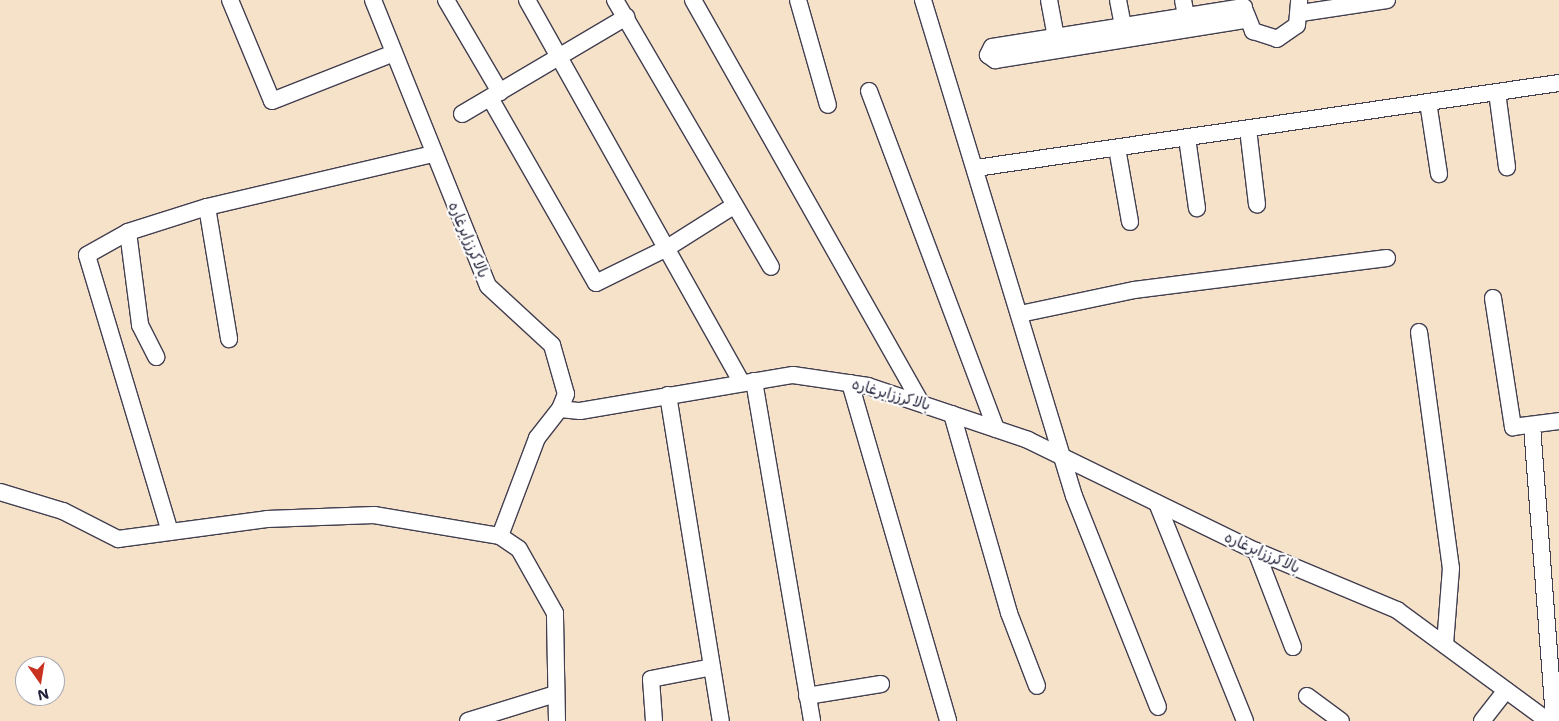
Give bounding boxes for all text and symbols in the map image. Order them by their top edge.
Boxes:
street label: بالاکرززابرغاره [444,199,492,281]
street label: بالاکرززابرغاره [850,375,932,415]
street label: بالاکرززابرغاره [1221,528,1303,578]
north arrow [15,656,65,706]
text: N [36,685,51,705]

